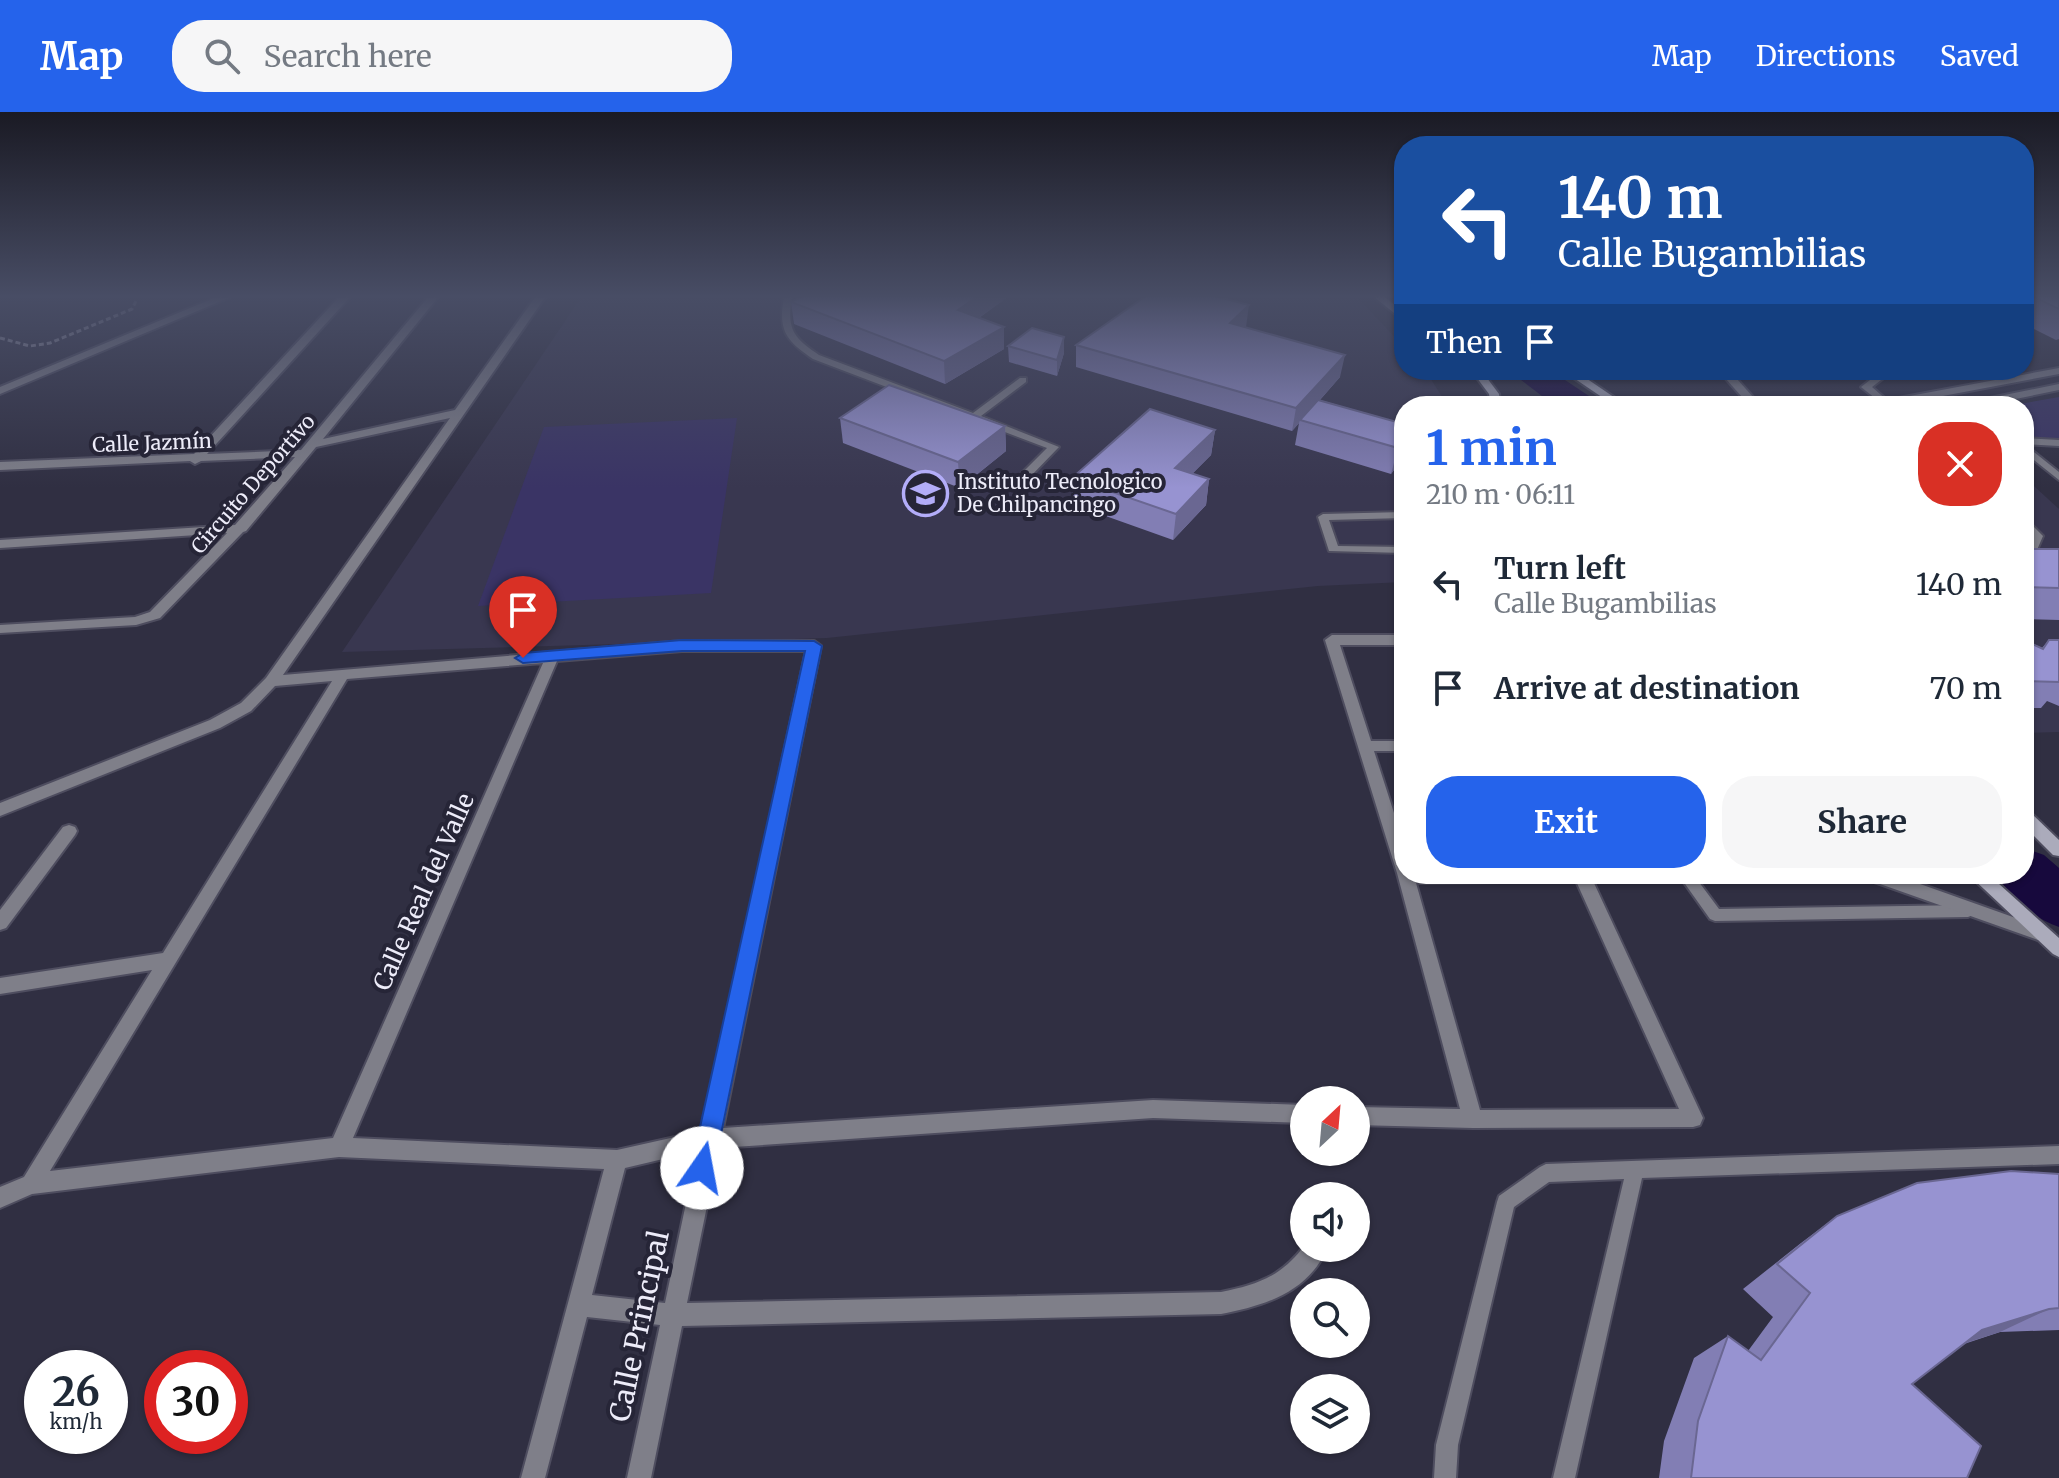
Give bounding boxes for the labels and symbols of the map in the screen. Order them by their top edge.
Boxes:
street label: Circuito Deportivo [185,409,320,558]
street label: Calle Jazmín [92,428,212,457]
place label: Instituto Tecnologico De Chilpancingo [957,469,1163,517]
school or university icon: Instituto Tecnologico De Chilpancingo [902,470,950,518]
pin [489,576,557,658]
street label: Calle Real del Valle [366,788,481,995]
north arrow [1290,1086,1370,1166]
position arrow [660,1126,744,1210]
street label: Calle Principal [601,1227,677,1425]
speed limit sign: 30 [144,1350,248,1454]

